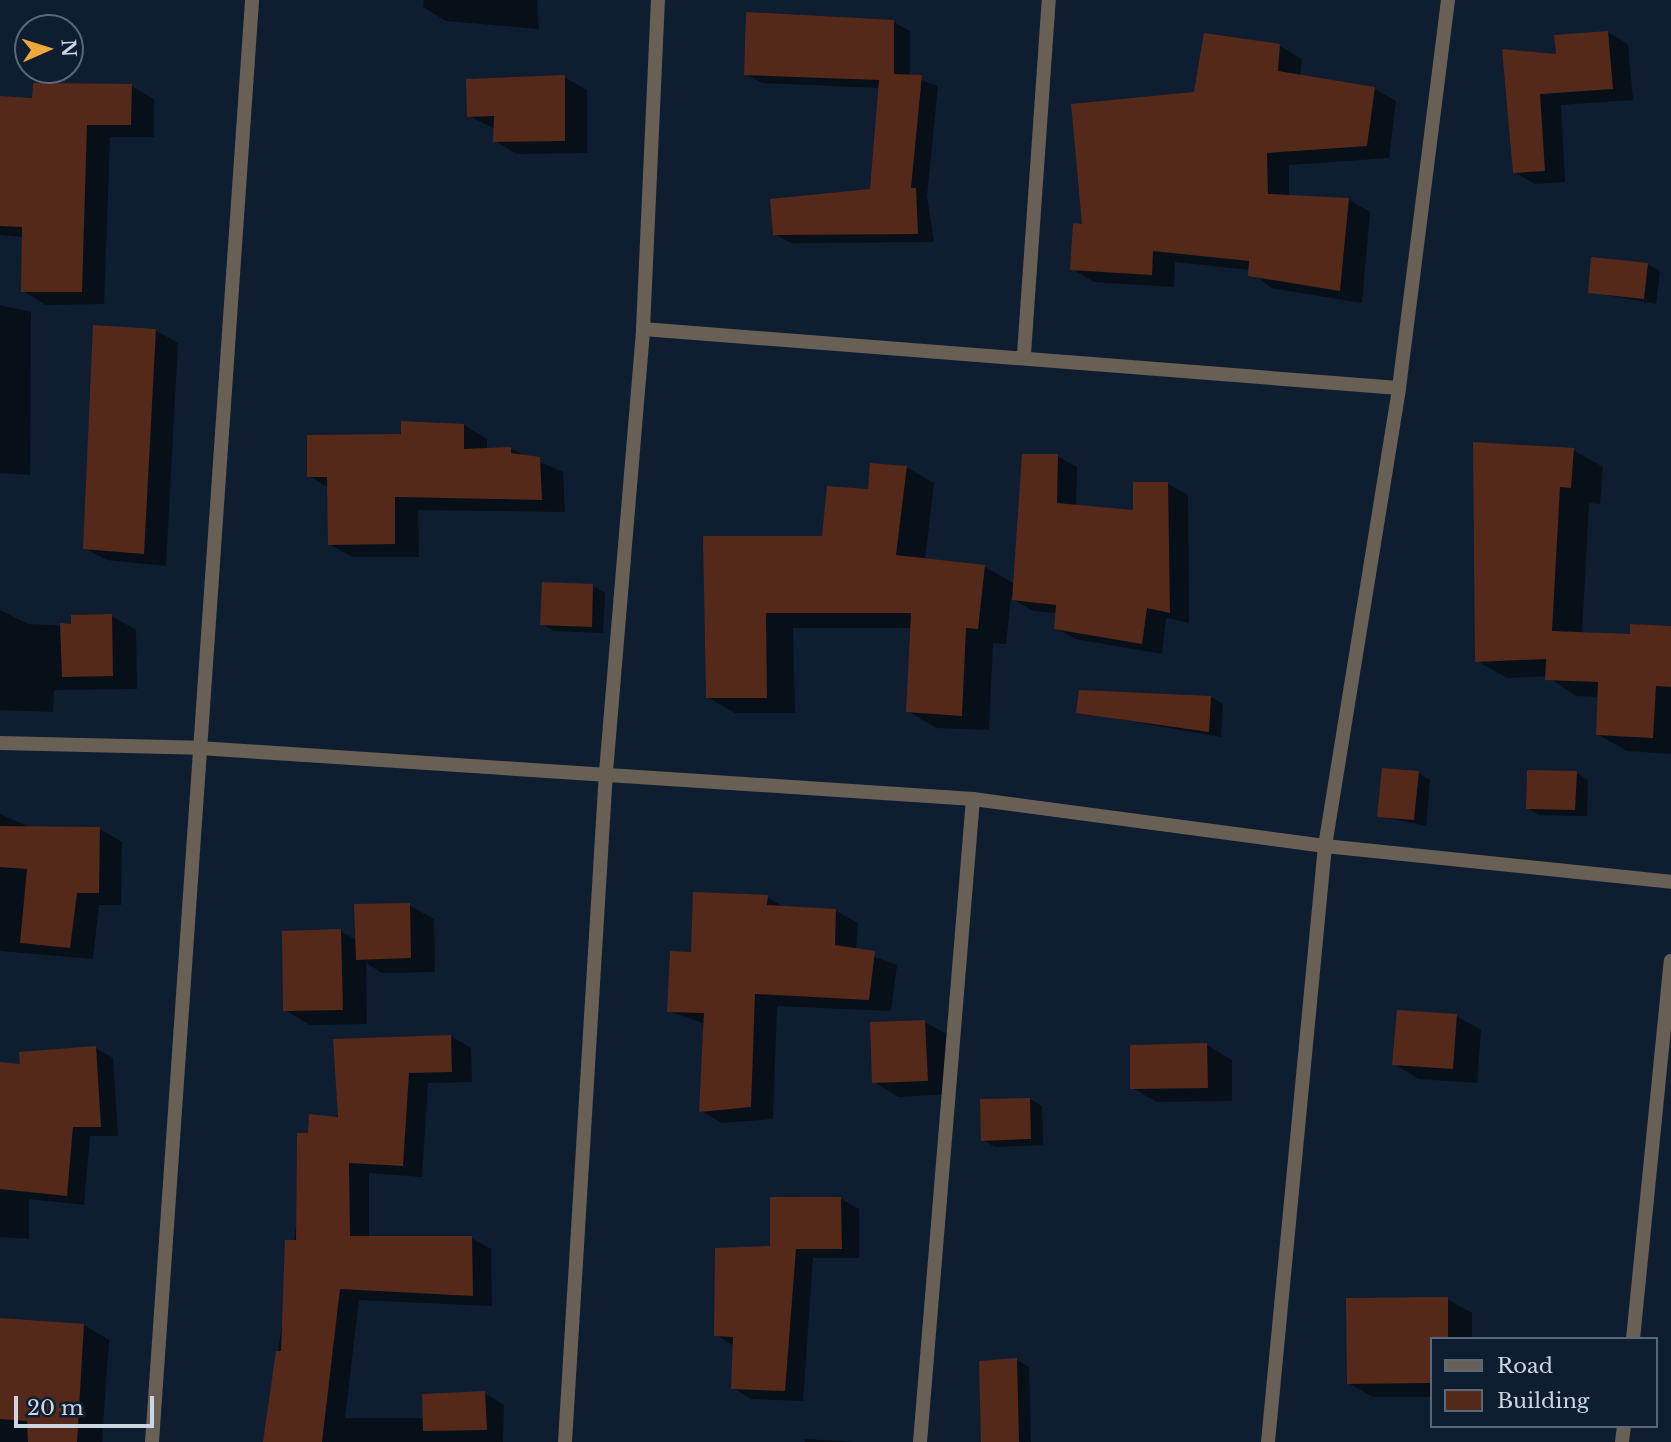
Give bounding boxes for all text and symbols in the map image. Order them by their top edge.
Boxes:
north arrow [14,14,84,84]
text: N [57,38,80,58]
legend [1430,1337,1657,1428]
text: Road [1497,1353,1553,1379]
scale bar [18,1382,158,1426]
text: Building [1497,1388,1589,1414]
text: 20 m [27,1395,84,1421]

